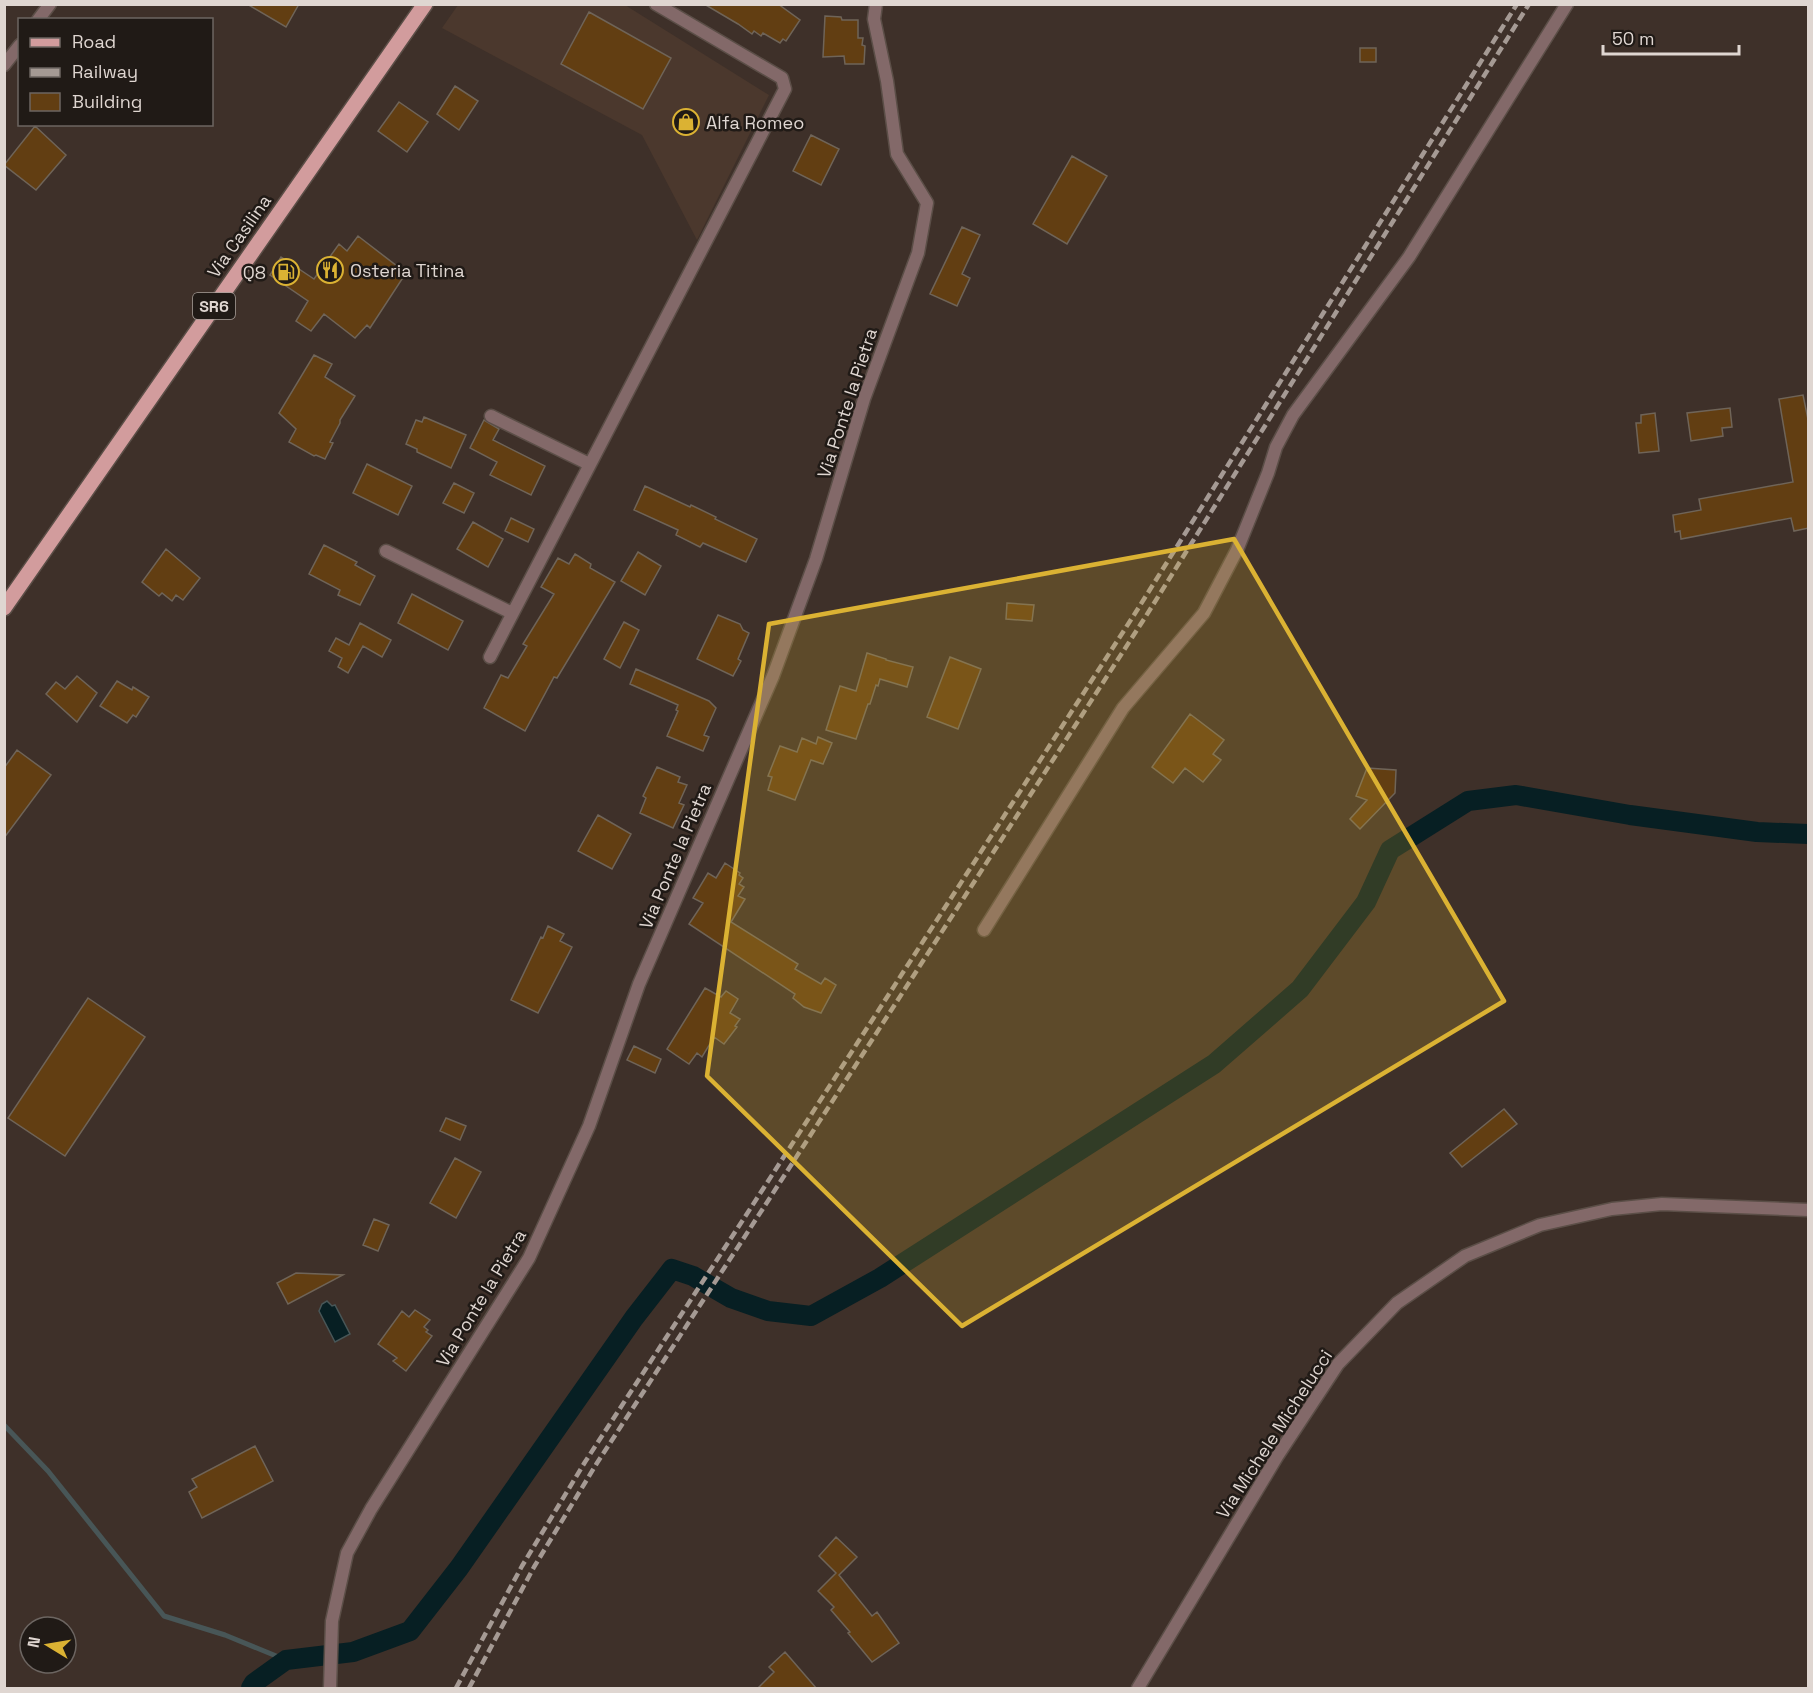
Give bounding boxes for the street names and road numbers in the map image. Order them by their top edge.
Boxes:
street label: Via Casilina [202,190,276,282]
road number: SR6 [193,293,235,319]
street label: Via Ponte la Pietra [812,325,882,481]
street label: Via Ponte la Pietra [634,780,716,932]
street label: Via Ponte la Pietra [431,1225,531,1371]
street label: Via Michele Michelucci [1211,1345,1337,1523]

